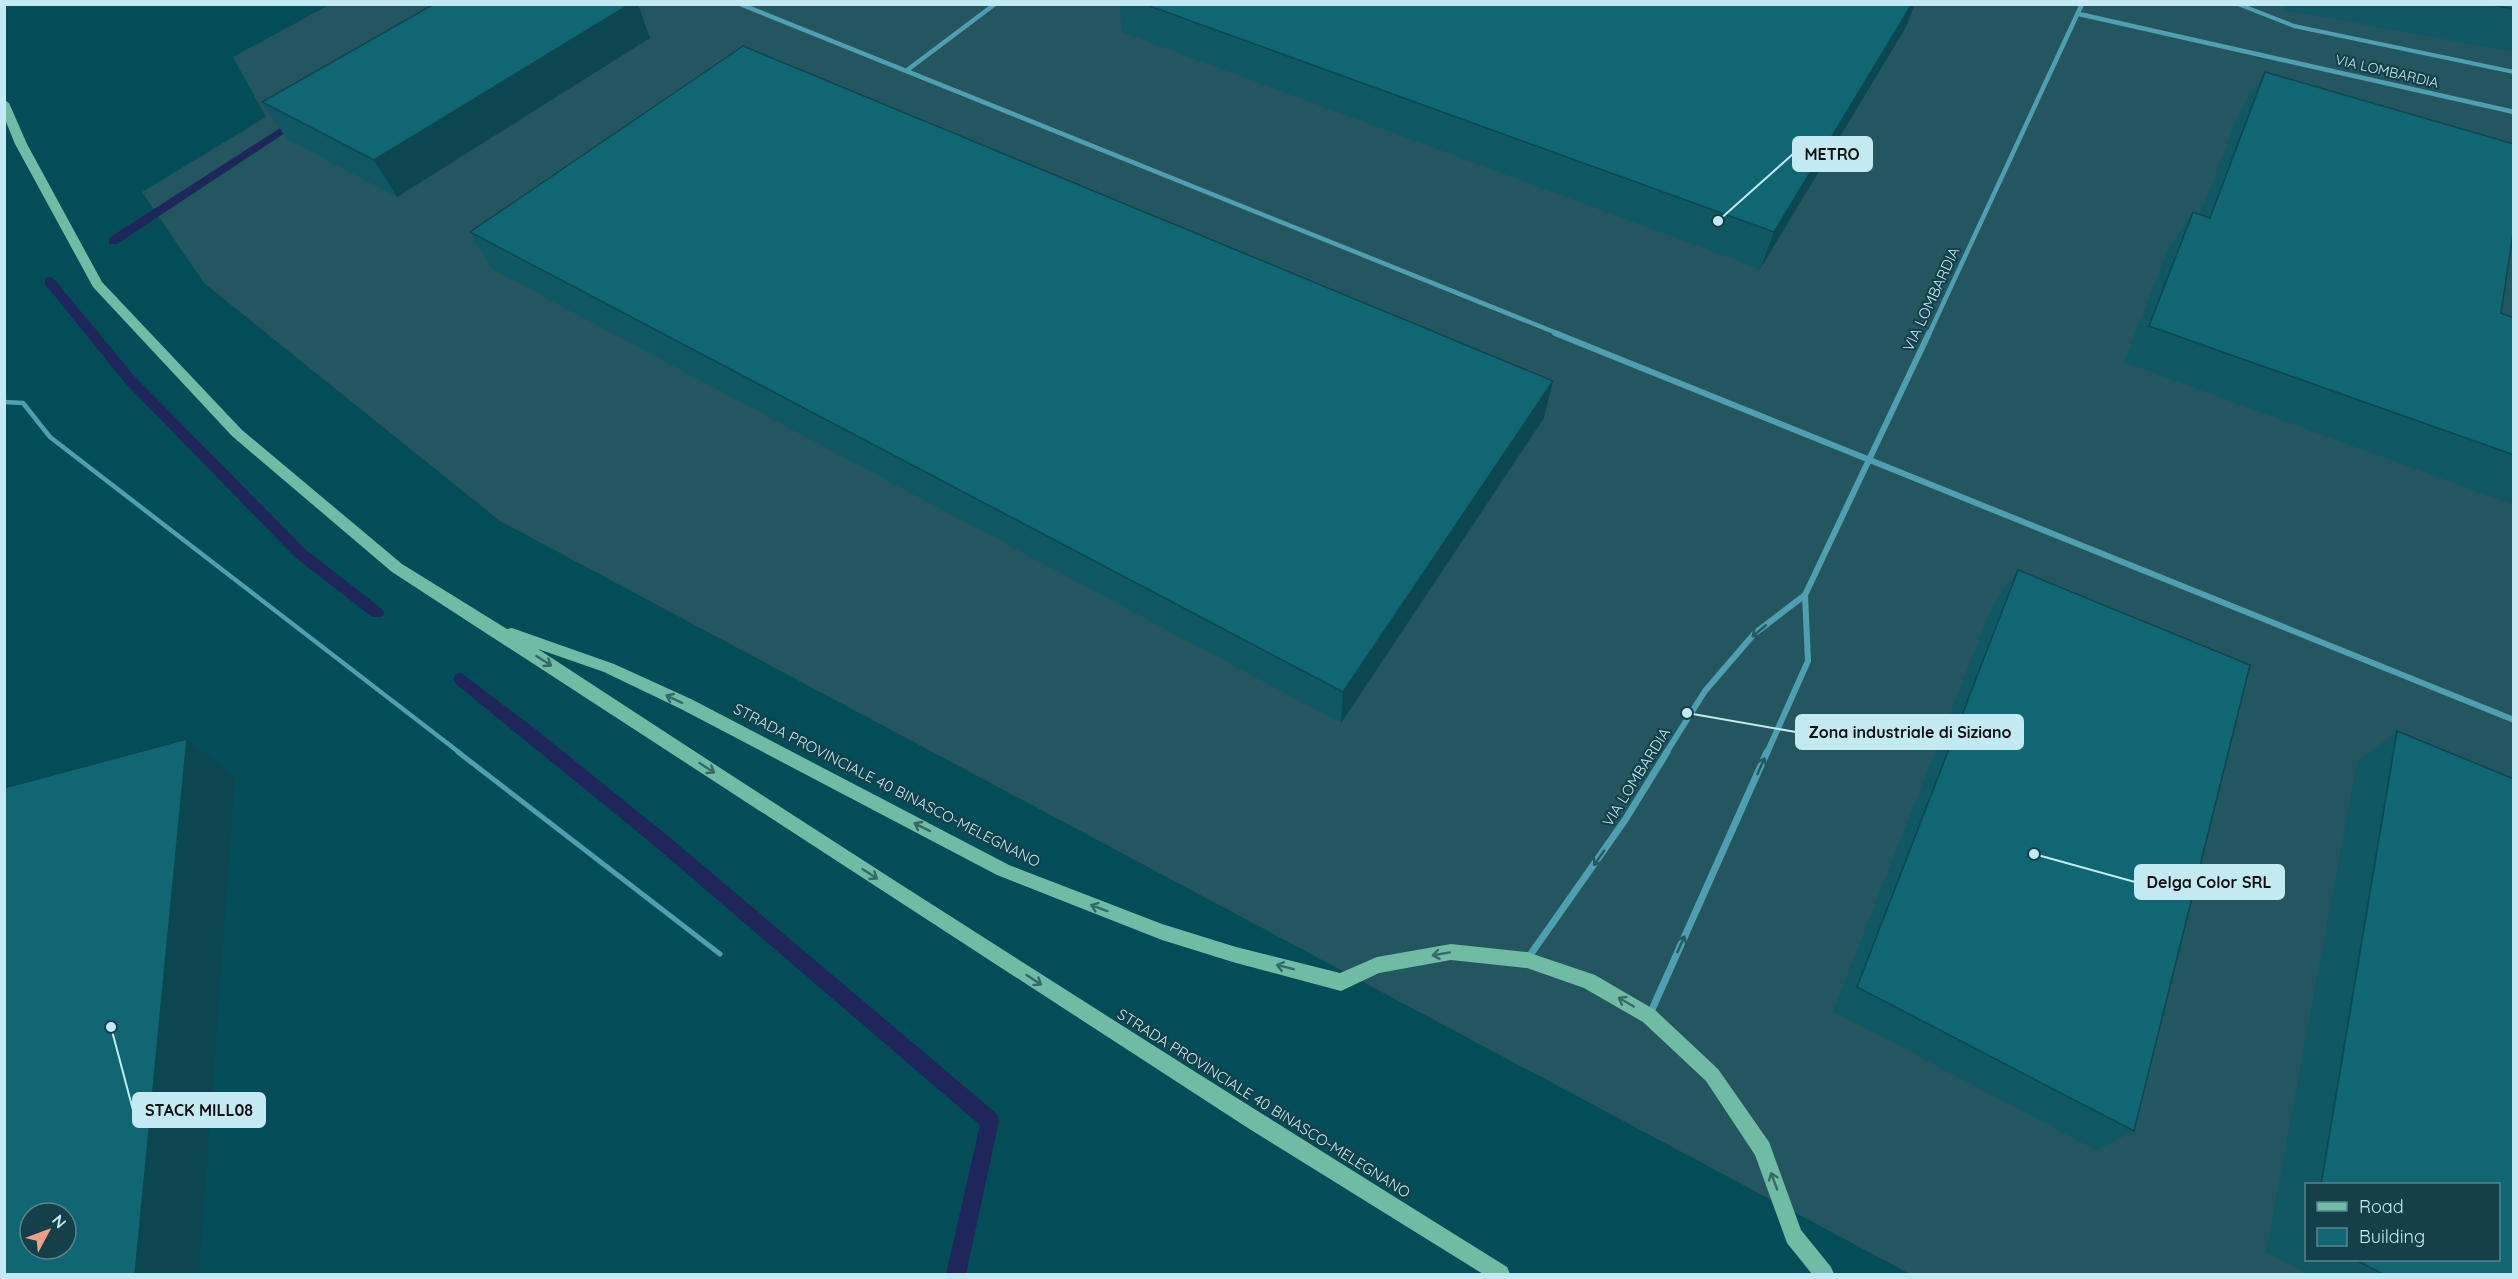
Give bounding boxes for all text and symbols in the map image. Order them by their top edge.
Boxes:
street label: VIA LOMBARDIA [2334,50,2440,92]
callout: METRO [1793,137,1872,171]
text: METRO [1804,144,1860,164]
street label: VIA LOMBARDIA [1899,244,1964,354]
one-way arrow [1751,624,1766,638]
one-way arrow [535,655,552,667]
one-way arrow [666,692,684,704]
street label: STRADA PROVINCIALE 40 BINASCO-MELEGNANO [730,699,1044,871]
callout: Zona industriale di Siziano [1796,715,2023,749]
text: Zona industriale di Siziano [1808,722,2012,742]
street label: VIA LOMBARDIA [1598,724,1674,830]
one-way arrow [1756,757,1767,775]
one-way arrow [698,762,715,775]
one-way arrow [913,821,931,833]
one-way arrow [1592,850,1605,866]
callout: Delga Color SRL [2135,865,2284,899]
one-way arrow [861,869,878,881]
text: Delga Color SRL [2147,872,2271,892]
one-way arrow [1090,902,1109,913]
one-way arrow [1676,935,1688,953]
one-way arrow [1431,948,1451,959]
one-way arrow [1276,961,1295,973]
one-way arrow [1026,973,1043,986]
one-way arrow [1618,996,1635,1008]
street label: STRADA PROVINCIALE 40 BINASCO-MELEGNANO [1114,1004,1414,1202]
callout: STACK MILL08 [133,1093,265,1127]
text: STACK MILL08 [145,1100,253,1120]
one-way arrow [1768,1172,1779,1191]
legend [2305,1183,2500,1261]
text: Road [2359,1195,2404,1218]
north arrow [18,1201,78,1261]
text: N [48,1210,71,1232]
text: Building [2359,1225,2425,1248]

